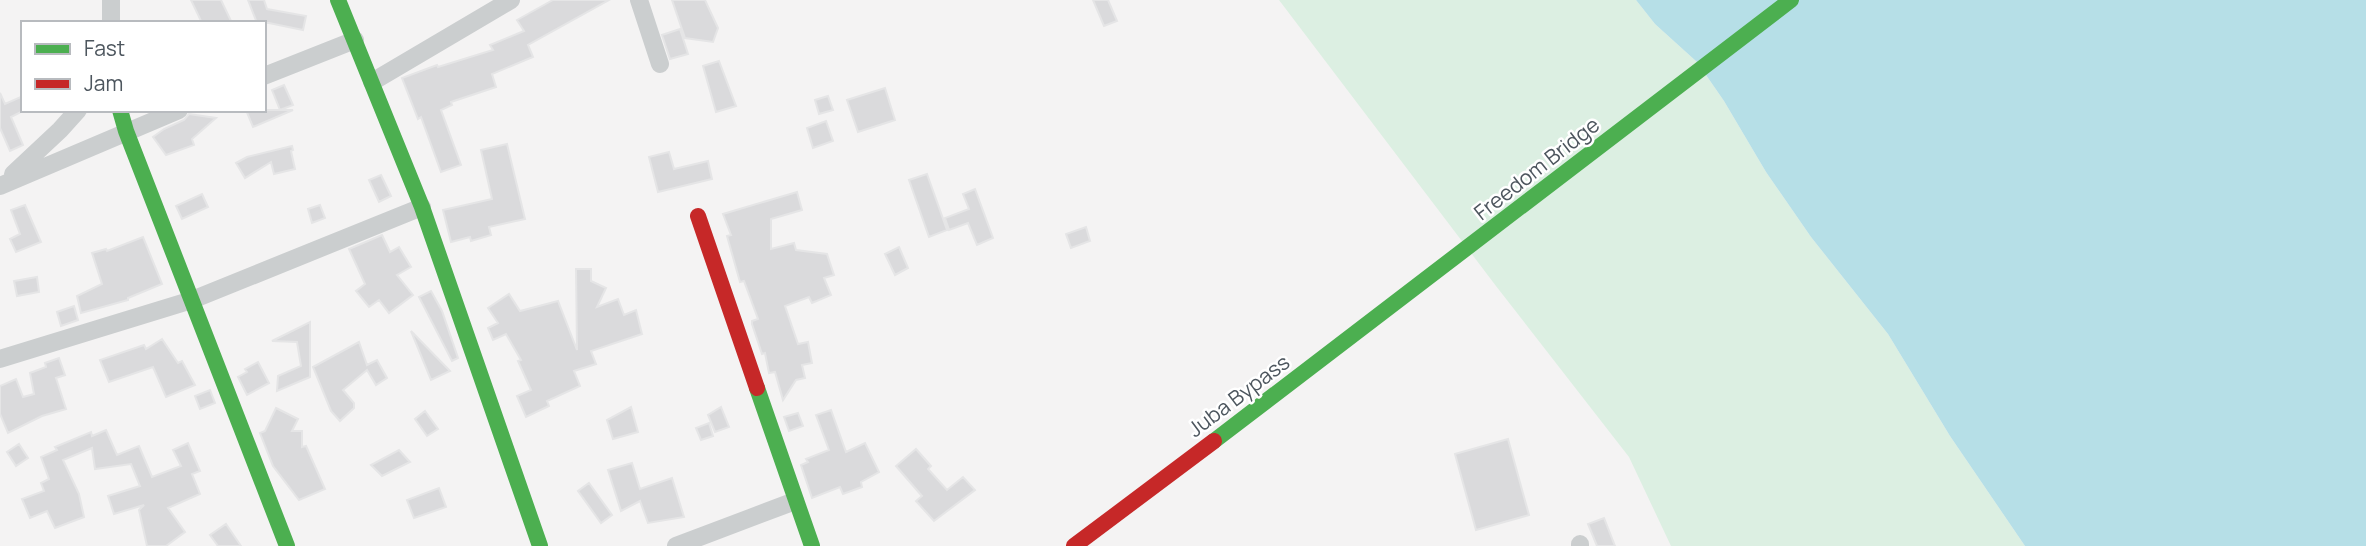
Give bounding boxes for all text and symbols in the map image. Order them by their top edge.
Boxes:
legend [21,21,266,112]
text: Fast [84,34,125,62]
text: Jam [84,69,123,97]
street label: Freedom Bridge [1468,110,1605,226]
street label: Juba Bypass [1182,348,1295,443]

